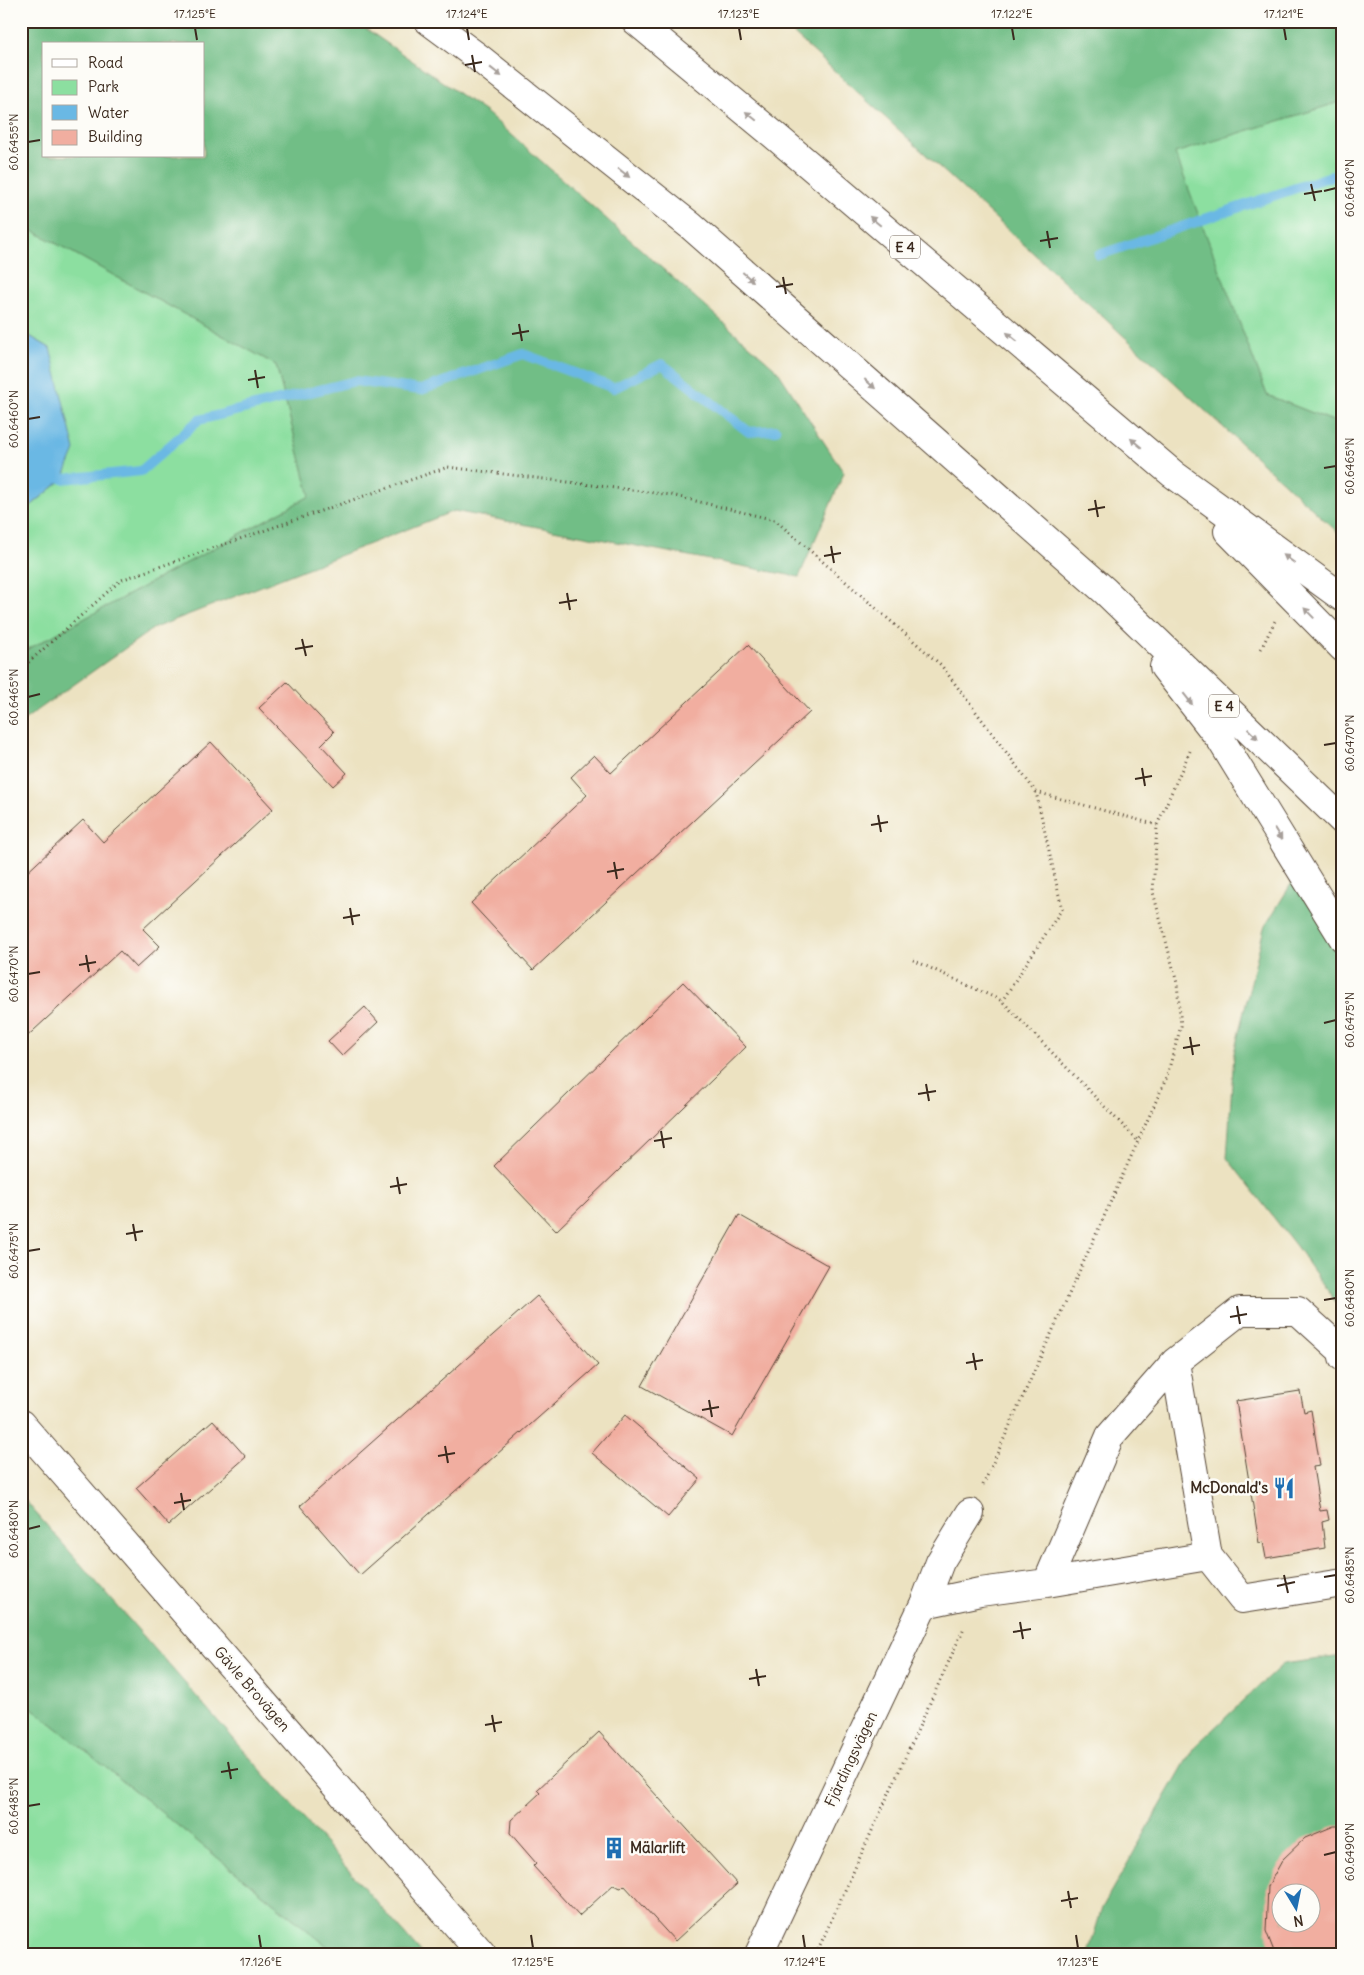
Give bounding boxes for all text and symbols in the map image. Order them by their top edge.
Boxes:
text: 17.125°E [174,6,216,21]
text: 17.124°E [446,6,488,21]
text: 17.123°E [718,6,760,21]
text: 17.122°E [991,6,1033,21]
text: 17.121°E [1264,6,1304,21]
legend [42,42,205,158]
text: Road [88,53,123,72]
one-way arrow [490,66,503,77]
text: Park [88,77,119,96]
text: Water [88,103,129,122]
one-way arrow [744,110,757,121]
text: 60.6455°N [6,113,21,171]
text: Building [88,127,143,146]
text: 60.6460°N [1342,159,1357,217]
one-way arrow [617,167,630,178]
one-way arrow [868,215,881,226]
road number: E 4 [890,236,920,258]
one-way arrow [742,271,754,283]
one-way arrow [1006,332,1019,343]
one-way arrow [864,379,877,390]
text: 60.6460°N [6,390,21,448]
one-way arrow [1129,437,1142,448]
text: 60.6465°N [1342,437,1357,495]
one-way arrow [1282,554,1296,564]
one-way arrow [1303,607,1315,619]
text: 60.6465°N [6,668,21,726]
one-way arrow [1183,692,1194,705]
road number: E 4 [1209,694,1239,718]
text: 60.6470°N [1342,714,1357,772]
one-way arrow [1247,728,1259,740]
one-way arrow [1274,827,1283,840]
text: 60.6470°N [6,945,21,1003]
text: 60.6475°N [1342,992,1357,1048]
text: 60.6475°N [6,1223,21,1279]
text: 60.6480°N [1342,1269,1357,1327]
restaurant icon: McDonald's [1271,1475,1297,1501]
place label: McDonald's [1190,1478,1268,1497]
text: 60.6480°N [6,1500,21,1558]
text: 60.6485°N [1342,1546,1357,1604]
street label: Gävle Brovägen [210,1642,295,1735]
street label: Fjärdingsvägen [820,1708,881,1810]
text: 60.6485°N [6,1777,21,1835]
text: 60.6490°N [1342,1823,1357,1881]
building icon: Mälarlift [601,1835,627,1861]
place label: Mälarlift [630,1838,686,1857]
north arrow [1272,1882,1322,1932]
text: N [1292,1911,1305,1931]
text: 17.126°E [240,1954,282,1969]
text: 17.125°E [512,1954,554,1969]
text: 17.124°E [784,1954,826,1969]
text: 17.123°E [1057,1954,1099,1969]

